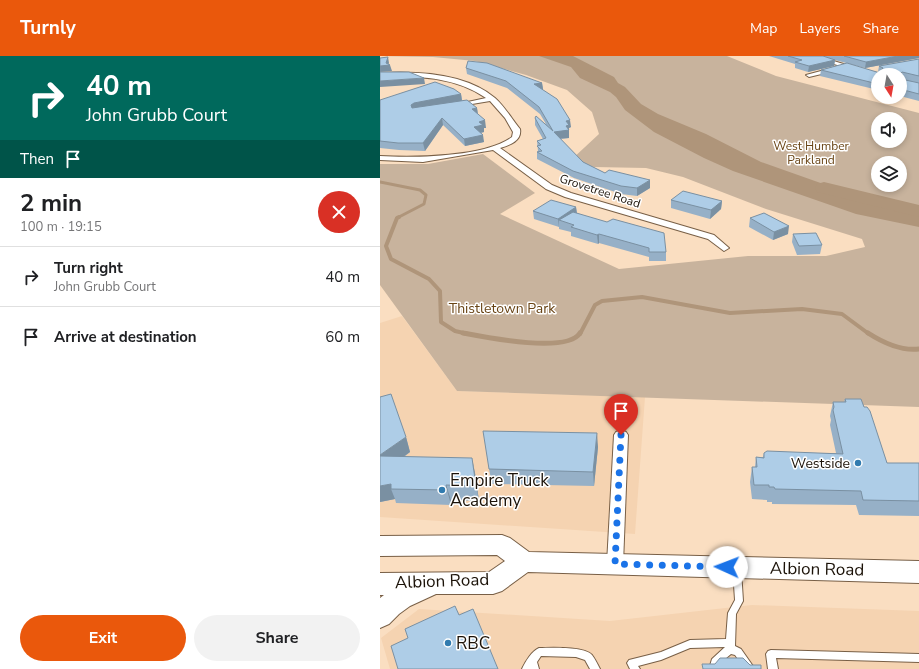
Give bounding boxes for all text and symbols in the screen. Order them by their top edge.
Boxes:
text: Turnly [20,15,76,41]
text: Map [750,19,777,38]
text: Layers [799,19,841,38]
text: Share [863,19,899,38]
text: 40 m [86,67,152,105]
north arrow [871,68,907,104]
map controls [871,68,907,192]
icon: right [20,72,72,124]
text: John Grubb Court [86,103,227,127]
button: sound [871,112,907,148]
park label: West Humber Parkland [773,138,850,168]
icon: arrive [62,148,84,170]
text: Then [20,149,54,169]
button: layers [871,156,907,192]
street label: Grovetree Road [557,170,643,212]
text: 2 min [20,187,82,219]
button: close [318,191,360,233]
text: 100 m · 19:15 [20,218,102,236]
text: Turn right [54,258,123,278]
icon: right [20,266,42,288]
text: 40 m [325,267,360,287]
text: John Grubb Court [54,278,156,296]
park label: Thistletown Park [449,299,556,318]
icon: arrive [20,326,42,348]
text: Arrive at destination [54,327,197,347]
text: 60 m [325,327,360,347]
pin [604,394,638,435]
icon: arrive [610,400,632,422]
place label: Westside [791,454,850,473]
marker: Westside [853,458,863,468]
place label: Empire Truck Academy [450,469,549,512]
marker: Empire Truck Academy [437,485,447,495]
position arrow [706,546,748,588]
street label: Albion Road [770,557,864,581]
street label: Albion Road [394,568,490,594]
button: Exit [20,615,186,661]
button: Share [194,615,360,661]
place label: RBC [456,632,490,655]
marker: RBC [443,638,453,648]

